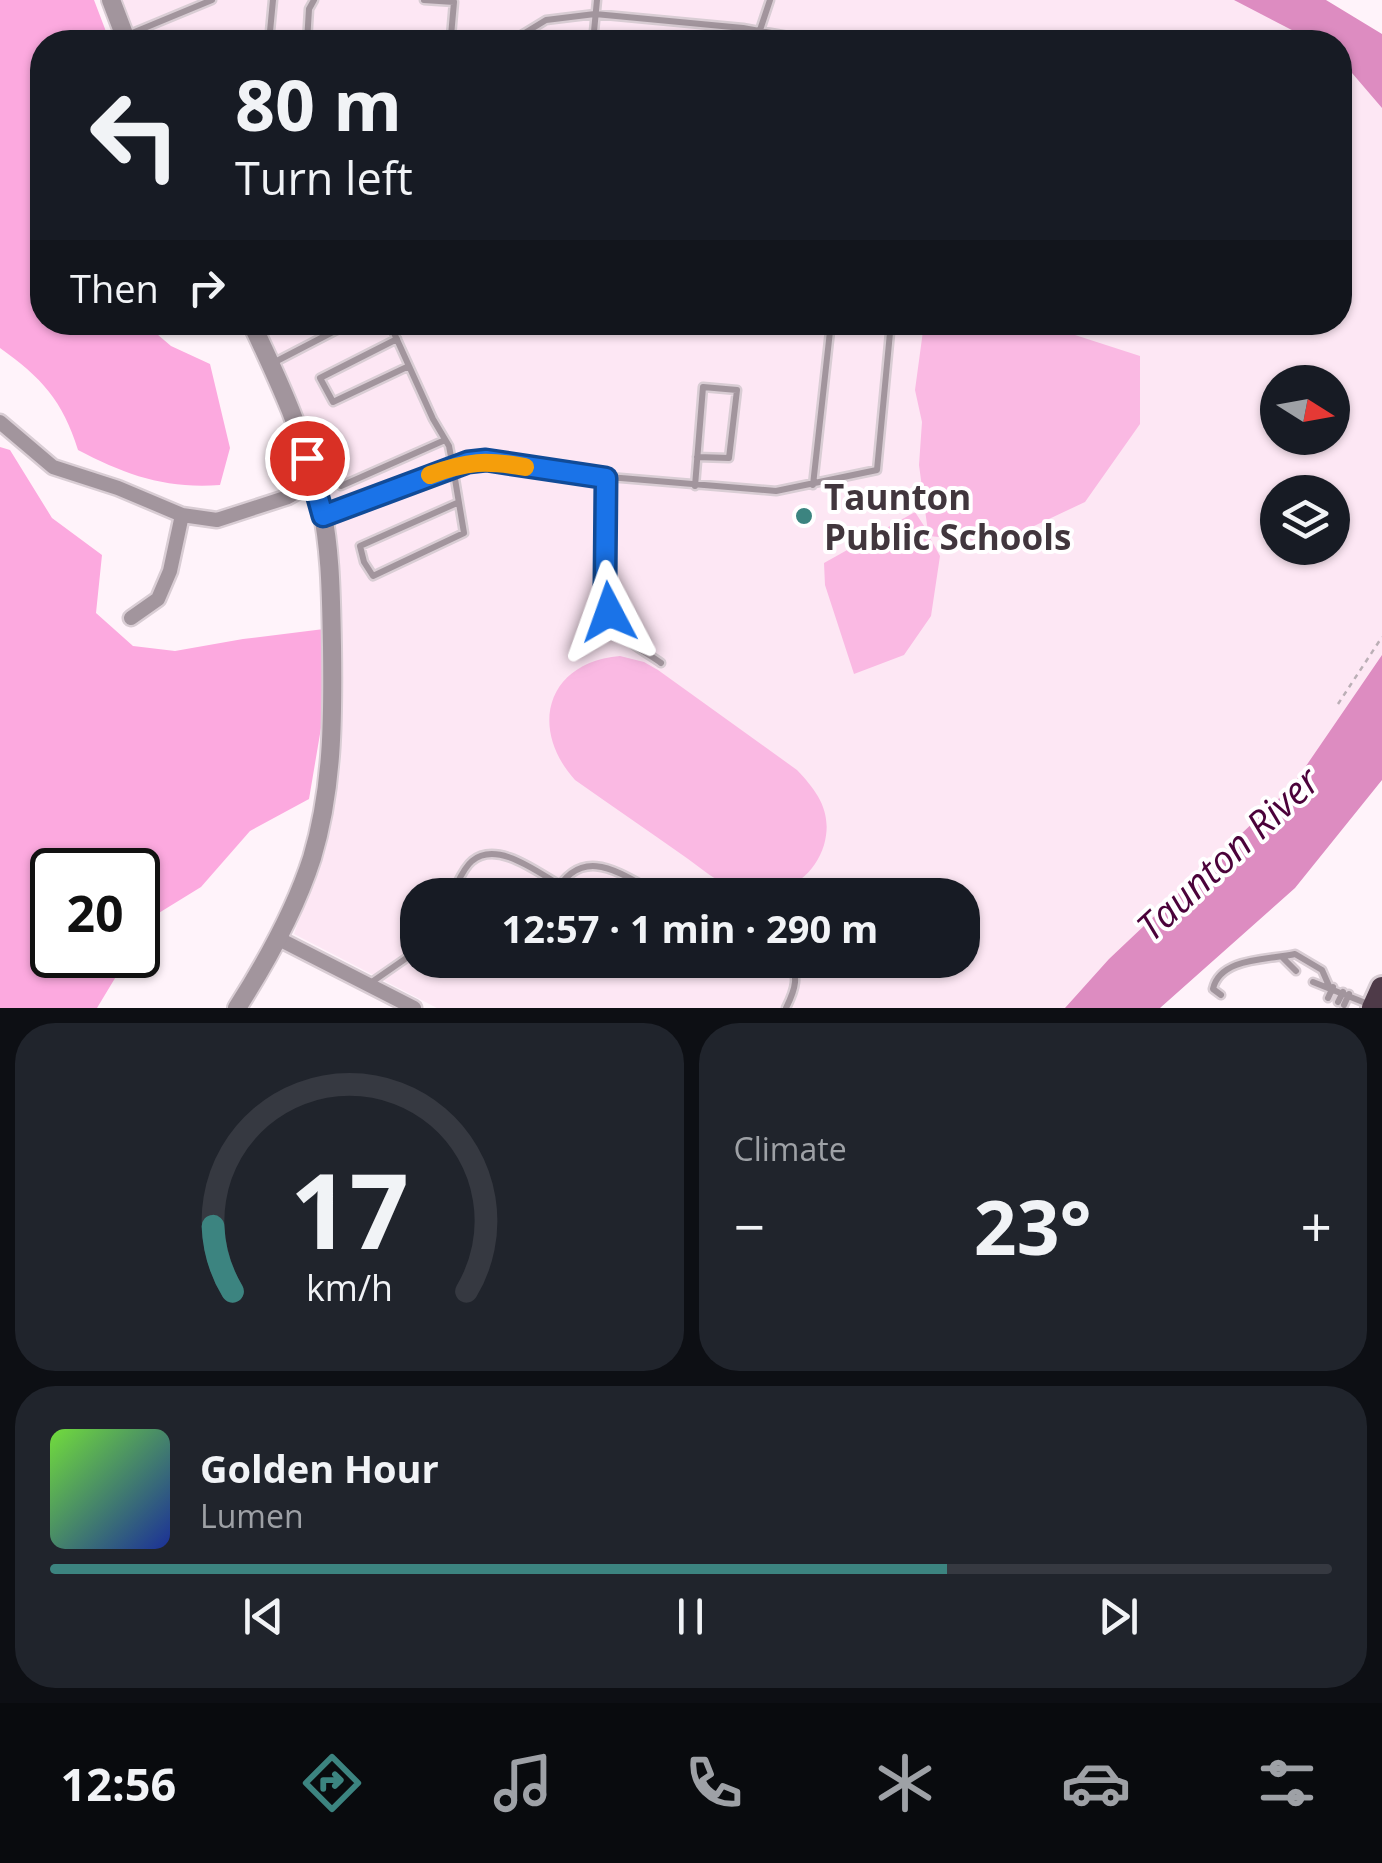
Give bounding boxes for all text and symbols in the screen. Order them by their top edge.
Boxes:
text: 80 m [235,56,402,152]
icon: left [70,70,200,200]
text: Turn left [235,147,413,208]
icon: right [179,260,234,315]
text: Then [70,262,159,314]
north arrow [1260,365,1350,455]
map controls [1260,365,1350,565]
pin [265,416,350,501]
icon: arrive [280,431,335,486]
place label: Taunton Public Schools [824,473,1071,560]
button: layers [1260,475,1350,565]
marker: Taunton Public Schools [793,505,815,527]
position arrow [557,560,661,664]
water label: Taunton River [1124,753,1331,951]
speed limit sign: 20 [30,848,160,978]
text: 12:57 · 1 min · 290 m [502,902,878,954]
text: Climate [734,1127,847,1170]
text: 17 [290,1138,409,1279]
text: 23° [974,1175,1092,1277]
text: − [734,1188,765,1263]
text: + [1301,1188,1332,1263]
text: km/h [306,1263,393,1311]
text: Golden Hour [200,1442,439,1494]
text: Lumen [200,1494,304,1537]
icon: previous [236,1589,291,1644]
icon: pause [663,1589,718,1644]
icon: next [1091,1589,1146,1644]
icon: directions [297,1748,367,1818]
icon: music [488,1748,558,1818]
icon: phone [679,1748,749,1818]
icon: climate [870,1748,940,1818]
icon: car [1061,1748,1131,1818]
icon: filters [1252,1748,1322,1818]
text: 12:56 [60,1753,176,1814]

